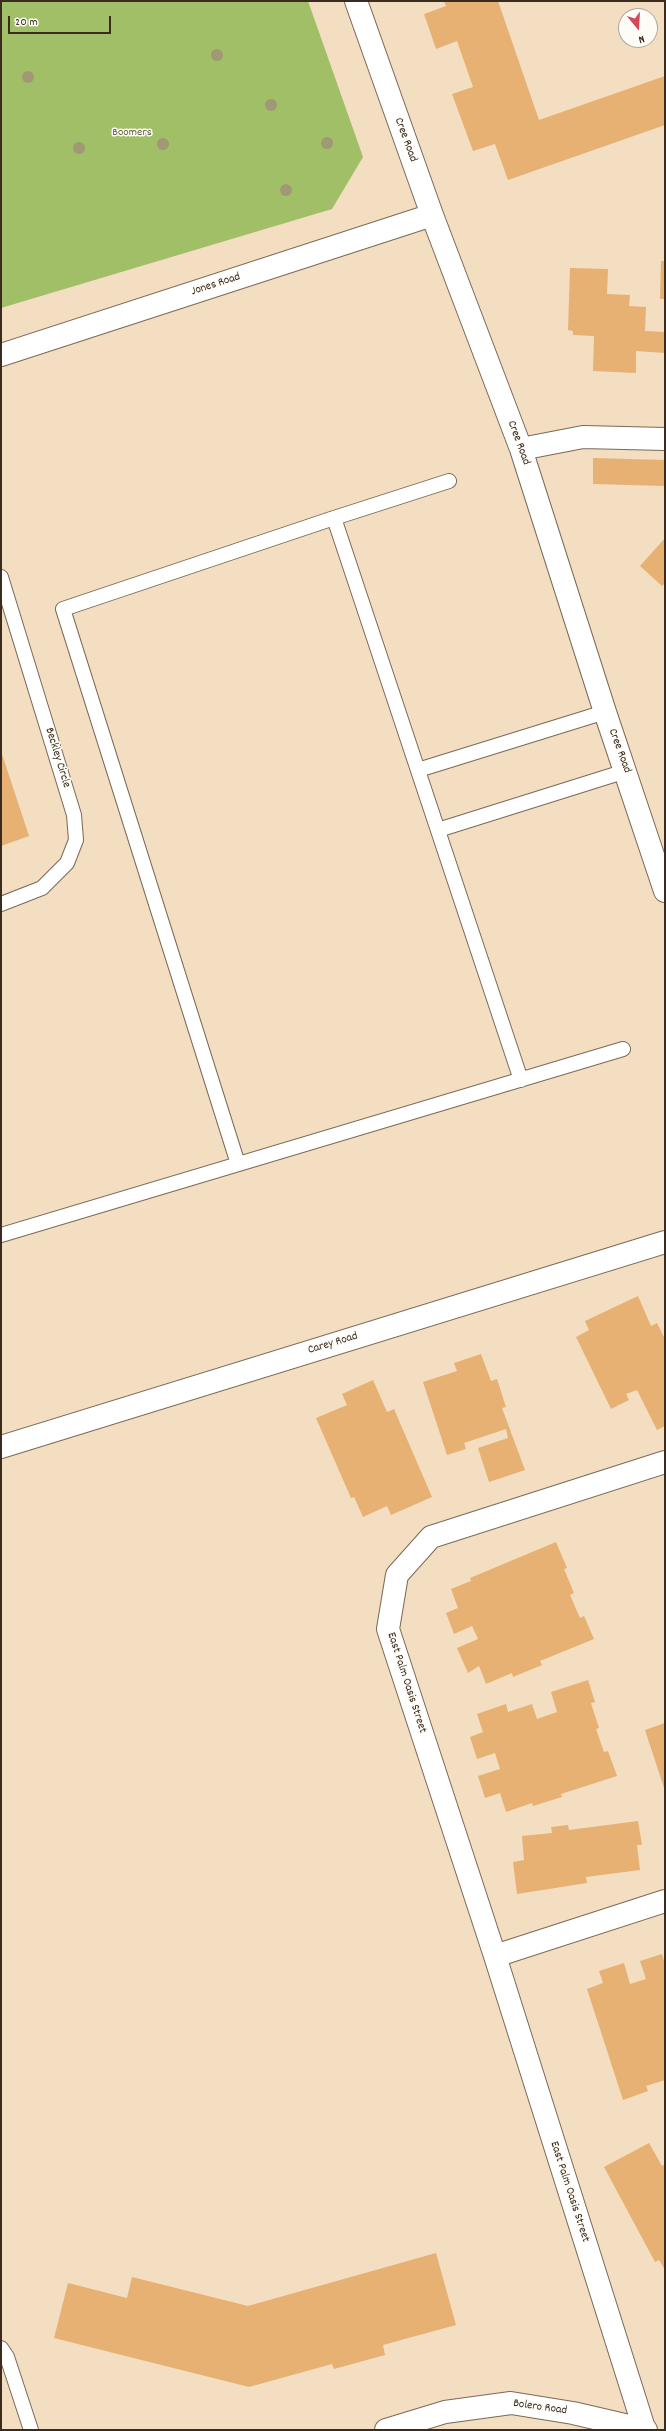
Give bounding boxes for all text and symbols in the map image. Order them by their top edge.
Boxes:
scale bar [10,8,113,34]
north arrow [618,8,658,48]
text: 20 m [15,14,38,31]
text: N [636,30,646,47]
street label: Cree Road [390,116,420,164]
park label: Boomers [112,126,152,140]
street label: Jones Road [190,270,242,300]
street label: Cree Road [503,419,533,467]
street label: Beckley Circle [41,726,73,790]
street label: Cree Road [604,727,634,775]
street label: Carey Road [306,1330,360,1358]
street label: East Palm Oasis Street [383,1631,429,1735]
street label: East Palm Oasis Street [546,2140,592,2244]
street label: Bolero Road [512,2397,568,2419]

